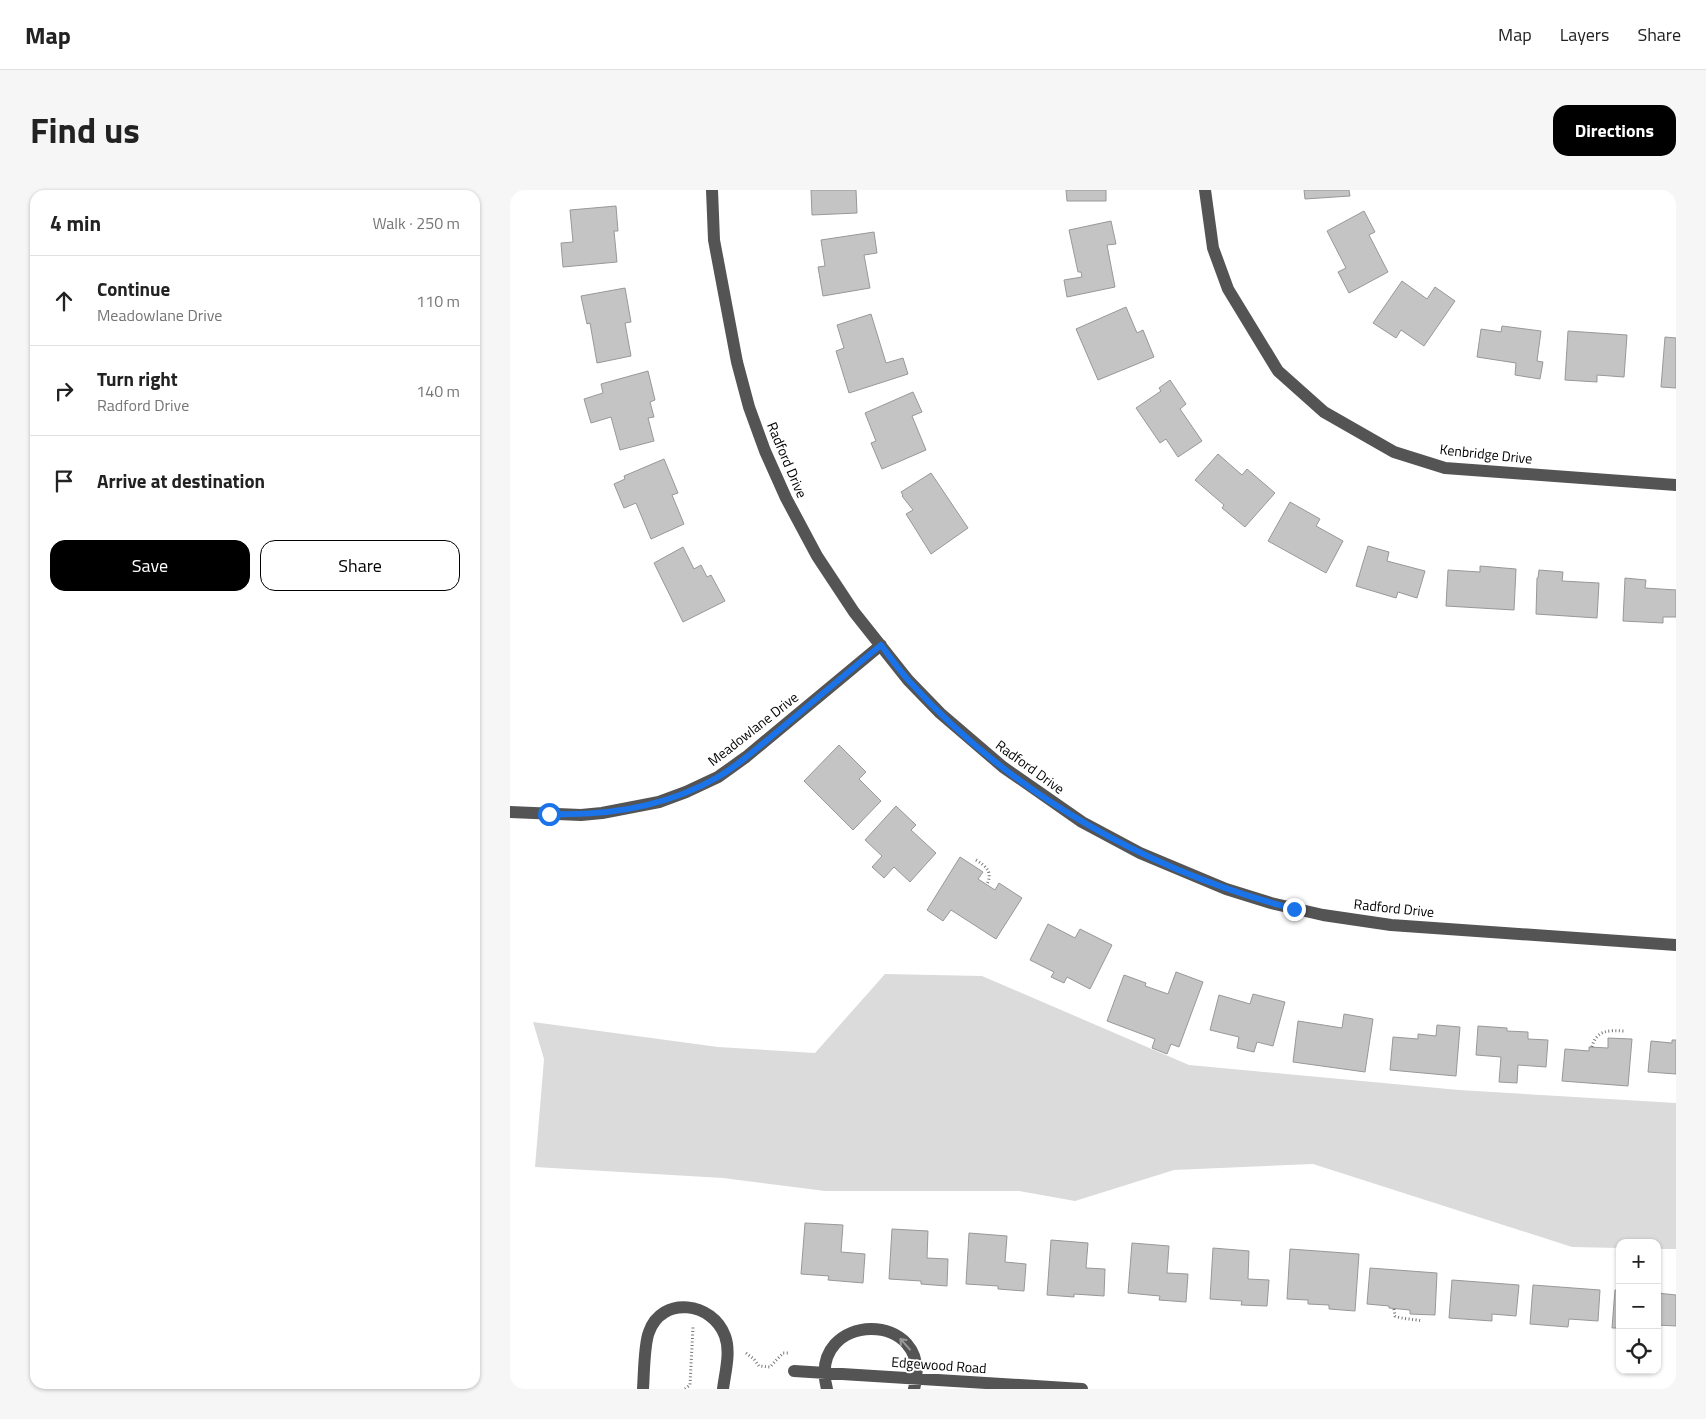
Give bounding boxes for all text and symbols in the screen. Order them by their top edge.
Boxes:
text: Map [25,17,71,53]
text: Map [1498,21,1532,48]
text: Layers [1560,21,1609,48]
text: Share [1637,21,1681,48]
text: Find us [30,103,140,157]
button: Directions [1553,105,1676,156]
text: 4 min [50,207,101,239]
text: Walk · 250 m [372,211,460,235]
text: Continue [97,274,170,303]
icon: ahead [50,287,78,315]
text: 110 m [416,289,460,313]
text: Meadowlane Drive [97,303,222,327]
text: Turn right [97,364,178,393]
icon: right [50,377,78,405]
text: 140 m [416,379,460,403]
text: Radford Drive [97,393,189,417]
street label: Radford Drive [762,419,813,501]
street label: Kenbridge Drive [1439,438,1533,469]
text: Arrive at destination [97,466,265,495]
icon: arrive [50,467,78,495]
button: Save [50,540,250,591]
button: Share [260,540,460,591]
street label: Meadowlane Drive [703,687,802,771]
street label: Radford Drive [991,734,1069,799]
route start [538,803,561,826]
street label: Radford Drive [1353,893,1435,922]
route end [1283,898,1306,921]
map controls [1616,1239,1661,1374]
button: + [1616,1239,1661,1284]
button: − [1616,1284,1661,1329]
button: locate [1616,1329,1661,1374]
one-way arrow [899,1338,910,1351]
street label: Edgewood Road [891,1351,987,1378]

